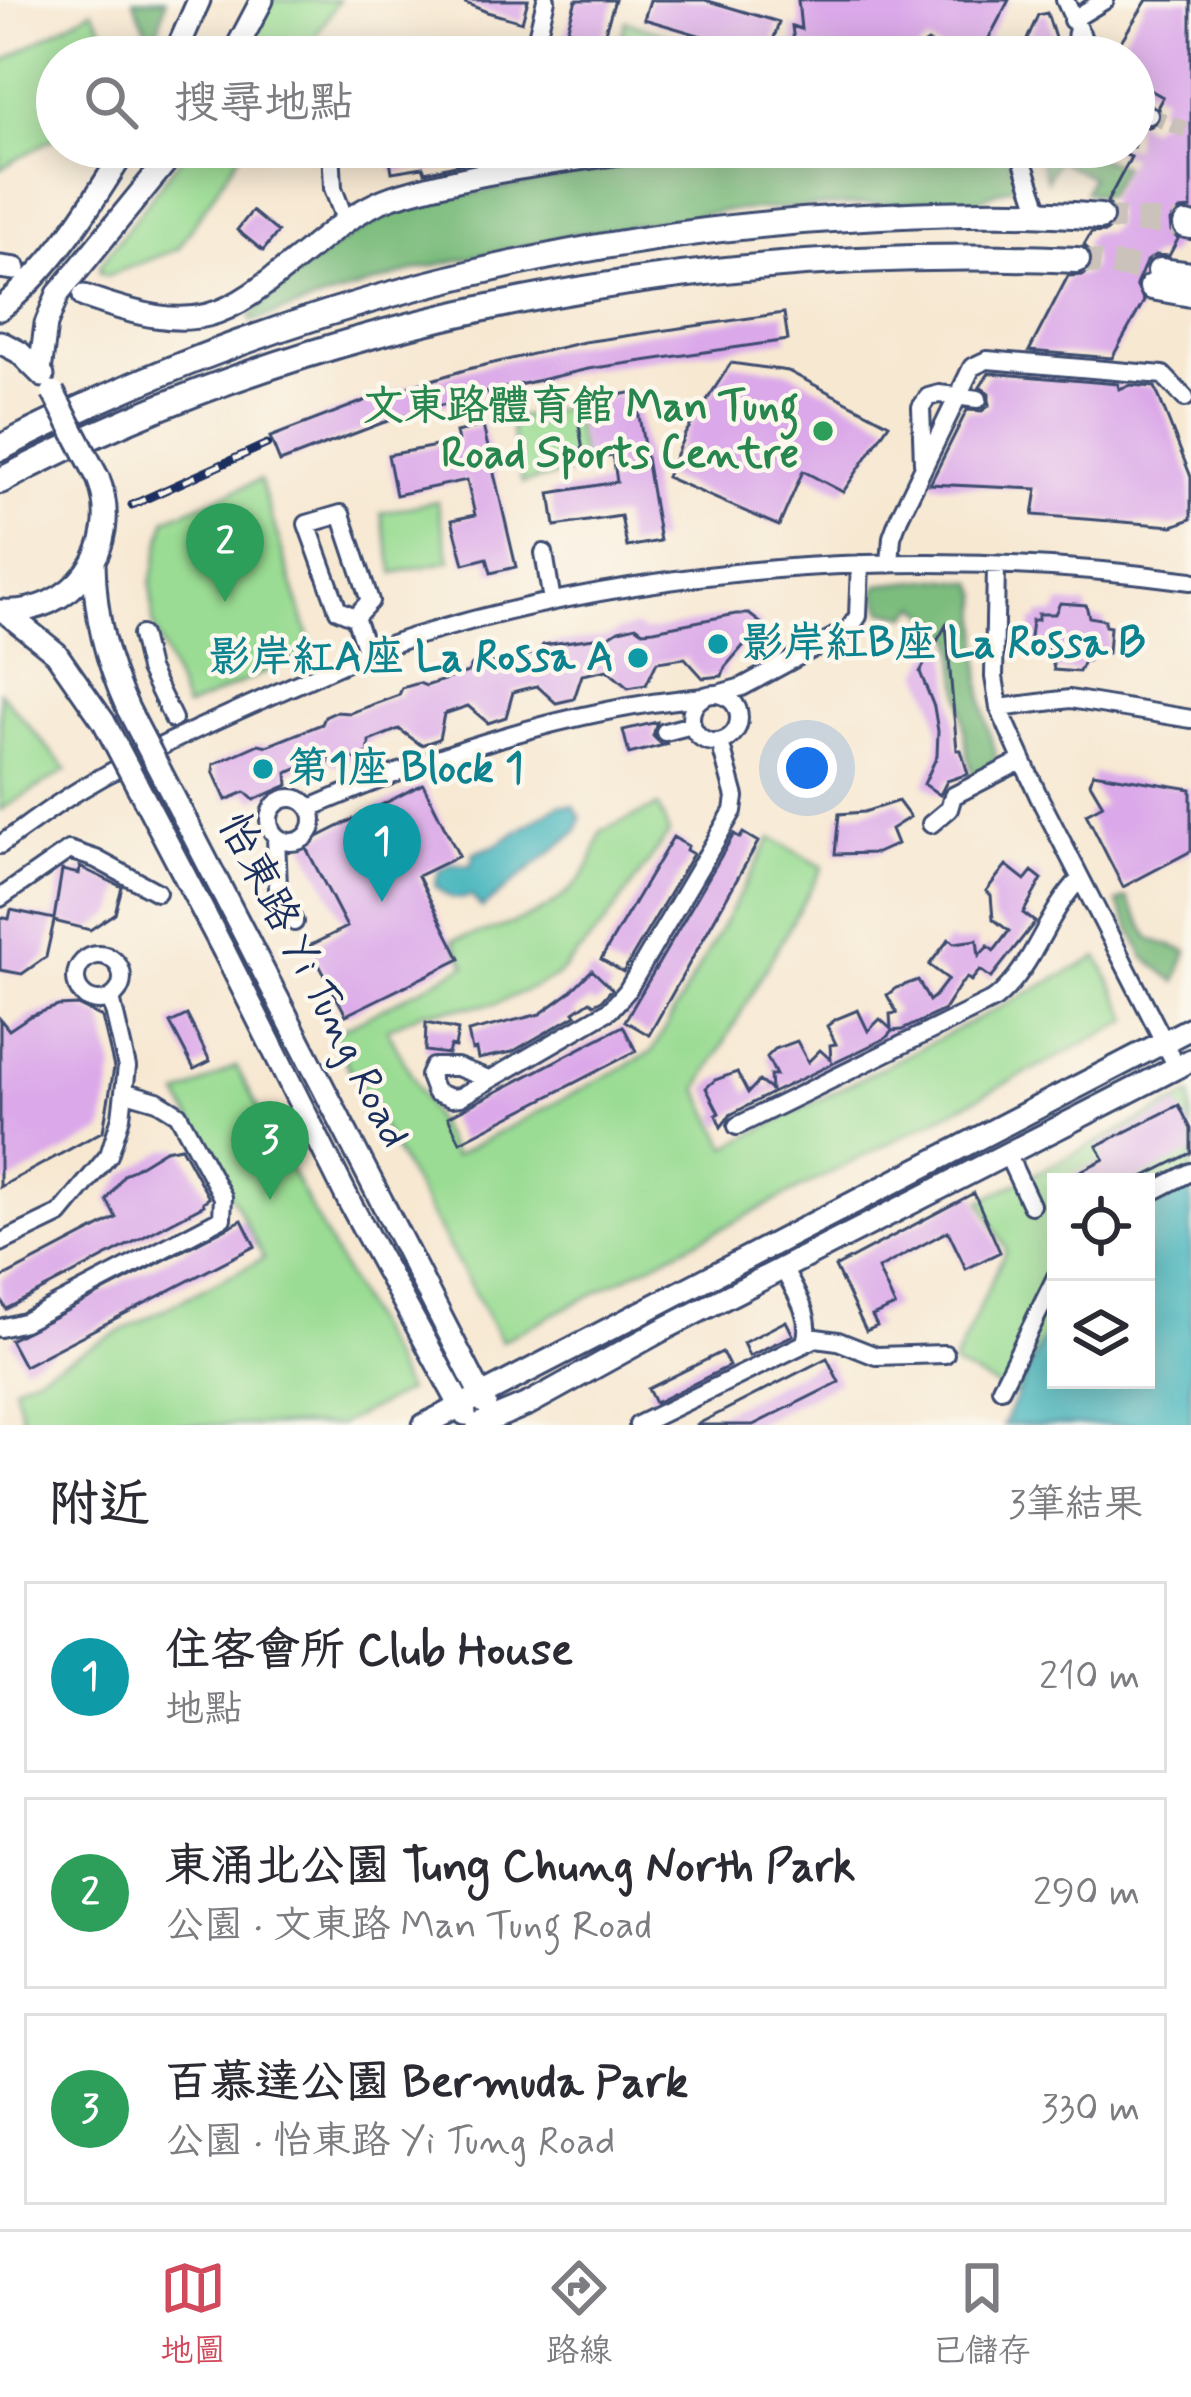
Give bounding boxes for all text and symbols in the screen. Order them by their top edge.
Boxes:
search box [36,36,1155,168]
icon: search [78,69,144,135]
text: 搜尋地點 [174,75,354,134]
place label: 文東路體育館 Man Tung Road Sports Centre [363,380,799,483]
marker: 文東路體育館 Man Tung Road Sports Centre [810,418,836,444]
pin: 2 [186,503,264,602]
place label: 影岸紅B座 La Rossa B [742,617,1145,672]
place label: 影岸紅A座 La Rossa A [209,631,614,686]
marker: 影岸紅B座 La Rossa B [705,631,731,657]
marker: 影岸紅A座 La Rossa A [625,645,651,671]
your location [777,738,837,798]
place label: 第1座 Block 1 [287,742,524,797]
marker: 第1座 Block 1 [250,756,276,782]
pin: 1 [343,803,421,902]
street label: 怡東路 Yi Tung Road [205,804,421,1158]
pin: 3 [231,1101,309,1200]
map controls [1047,1173,1155,1389]
button: locate [1047,1173,1155,1281]
button: layers [1047,1281,1155,1389]
text: 附近 [48,1473,150,1539]
text: 3筆結果 [1008,1480,1143,1531]
text: 住客會所 Club House [165,1622,573,1681]
text: 1 [81,1652,99,1703]
text: 210 m [1039,1652,1140,1703]
text: 地點 [165,1685,243,1736]
text: 東涌北公園 Tung Chung North Park [165,1838,855,1897]
text: 2 [80,1868,100,1919]
text: 290 m [1033,1868,1140,1919]
text: 公園 · 文東路 Man Tung Road [165,1901,652,1952]
text: 百慕達公園 Bermuda Park [165,2054,688,2113]
text: 3 [81,2084,99,2135]
text: 330 m [1041,2084,1140,2135]
text: 公園 · 怡東路 Yi Tung Road [165,2117,615,2168]
tab: 地圖 [160,2255,226,2374]
tab: 路線 [546,2255,612,2374]
tab: 已儲存 [932,2255,1031,2374]

